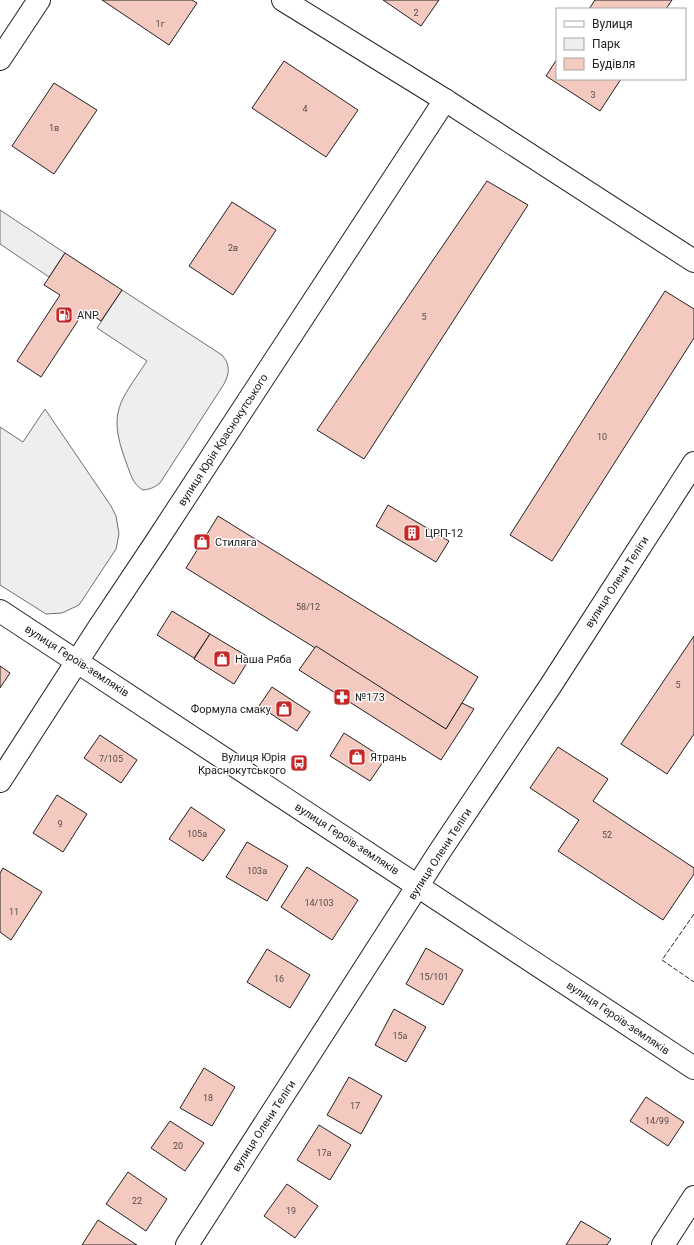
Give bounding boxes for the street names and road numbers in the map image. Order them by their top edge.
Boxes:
street label: вулиця Юрія Краснокутського [175,372,271,508]
street label: вулиця Олени Теліги [583,534,651,630]
street label: вулиця Героїв-земляків [22,622,132,700]
street label: вулиця Героїв-земляків [292,800,402,878]
street label: вулиця Олени Теліги [406,806,474,902]
street label: вулиця Героїв-земляків [564,979,672,1057]
street label: вулиця Олени Теліги [230,1078,298,1174]

